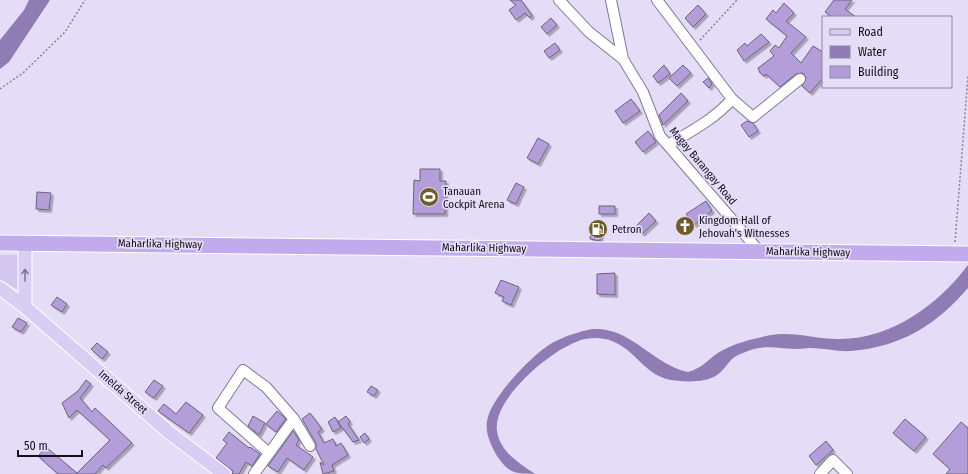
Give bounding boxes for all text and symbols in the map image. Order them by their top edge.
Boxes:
legend [822,16,952,88]
text: Road [858,25,883,39]
text: Water [858,45,887,59]
text: Building [858,65,899,79]
street label: Magay Barangay Road [667,125,739,207]
place label: Tanauan Cockpit Arena [443,185,505,211]
sports icon: Tanauan Cockpit Arena [418,186,440,208]
place label: Kingdom Hall of Jehovah's Witnesses [699,214,790,240]
church icon: Kingdom Hall of Jehovah's Witnesses [674,215,696,237]
fuel station icon: Petron [587,218,609,240]
place label: Petron [612,223,642,236]
street label: Maharlika Highway [118,237,202,251]
street label: Maharlika Highway [442,241,526,255]
street label: Maharlika Highway [766,245,850,259]
one-way arrow [21,269,29,282]
street label: Imelda Street [96,367,150,417]
scale bar [18,432,82,458]
text: 50 m [24,439,48,453]

